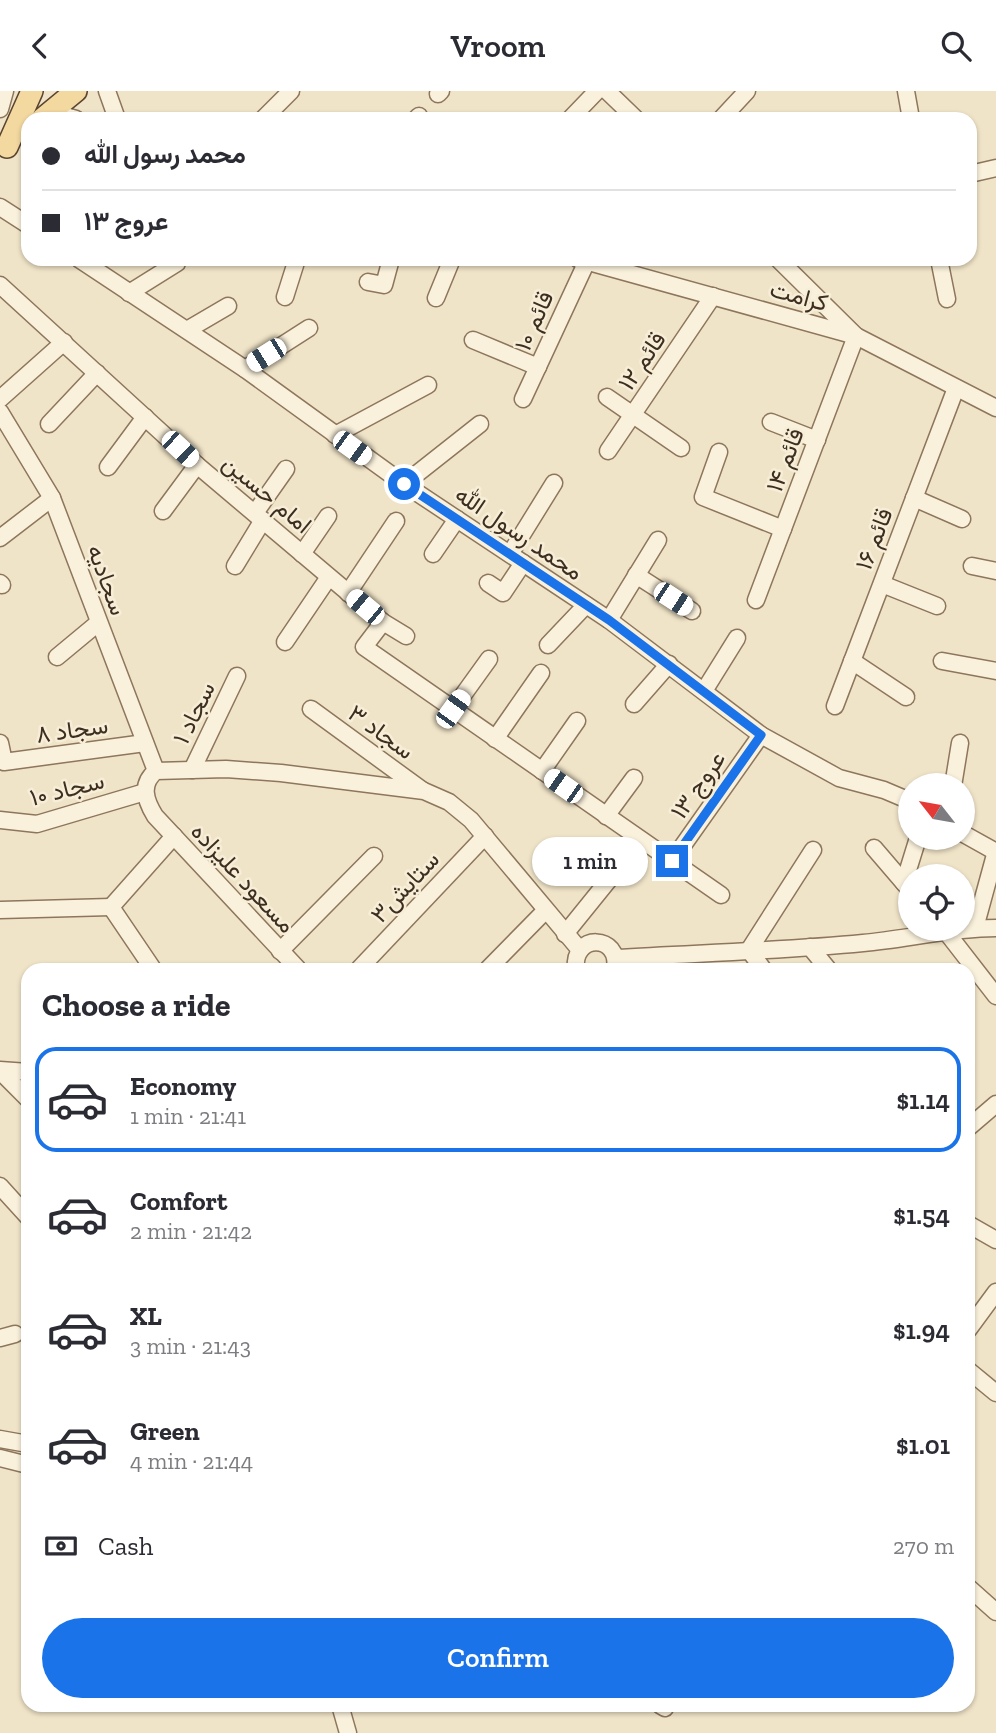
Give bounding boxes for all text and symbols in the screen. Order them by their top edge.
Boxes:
icon: back [21,27,59,65]
text: Vroom [451,27,545,65]
icon: search [937,27,975,65]
text: محمد رسول الله [84,138,246,170]
text: عروج ۱۳ [84,205,168,237]
street label: کرامت [767,274,831,318]
street label: قائم ۱۰ [508,286,561,356]
street label: قائم ۱۲ [611,326,673,397]
car [243,335,290,375]
street label: قائم ۱۴ [759,424,812,497]
car [158,427,203,471]
car [329,427,376,469]
street label: امام حسین [216,448,318,541]
route start [388,468,420,500]
street label: محمد رسول الله [449,479,589,587]
street label: قائم ۱۶ [849,504,900,575]
street label: سجادیه [81,541,134,619]
car [650,579,697,619]
car [343,585,388,629]
street label: سجاد ۱ [166,677,221,749]
car [433,686,474,732]
street label: سجاد ۳ [343,698,420,765]
street label: سجاد ۸ [34,710,110,749]
street label: عروج ۱۳ [664,745,733,825]
street label: سجاد ۱۰ [27,765,107,812]
car [540,765,587,807]
north arrow [898,773,975,851]
map controls [898,773,975,941]
street label: مسعود علیزاده [184,817,302,939]
callout: 1 min [532,837,648,885]
street label: ستایش۳ [364,845,445,928]
route end [656,845,688,877]
text: 1 min [563,847,617,875]
button: locate [898,864,975,941]
text: Choose a ride [42,986,230,1024]
icon: car [46,1068,109,1131]
text: Economy [130,1070,236,1102]
text: $1.14 [897,1084,950,1116]
text: 1 min · 21:41 [130,1102,246,1130]
icon: car [46,1183,109,1246]
text: Comfort [130,1185,227,1217]
text: $1.54 [893,1199,950,1231]
text: 2 min · 21:42 [130,1217,252,1245]
icon: car [46,1298,109,1361]
text: XL [130,1300,162,1332]
text: $1.94 [893,1314,950,1346]
text: 3 min · 21:43 [130,1332,251,1360]
icon: car [46,1413,109,1476]
text: Green [130,1415,200,1447]
text: $1.01 [896,1429,950,1461]
text: 4 min · 21:44 [130,1447,253,1475]
icon: cash [42,1527,80,1565]
text: Cash [98,1530,153,1562]
text: 270 m [893,1532,954,1560]
button: Confirm [42,1618,954,1698]

